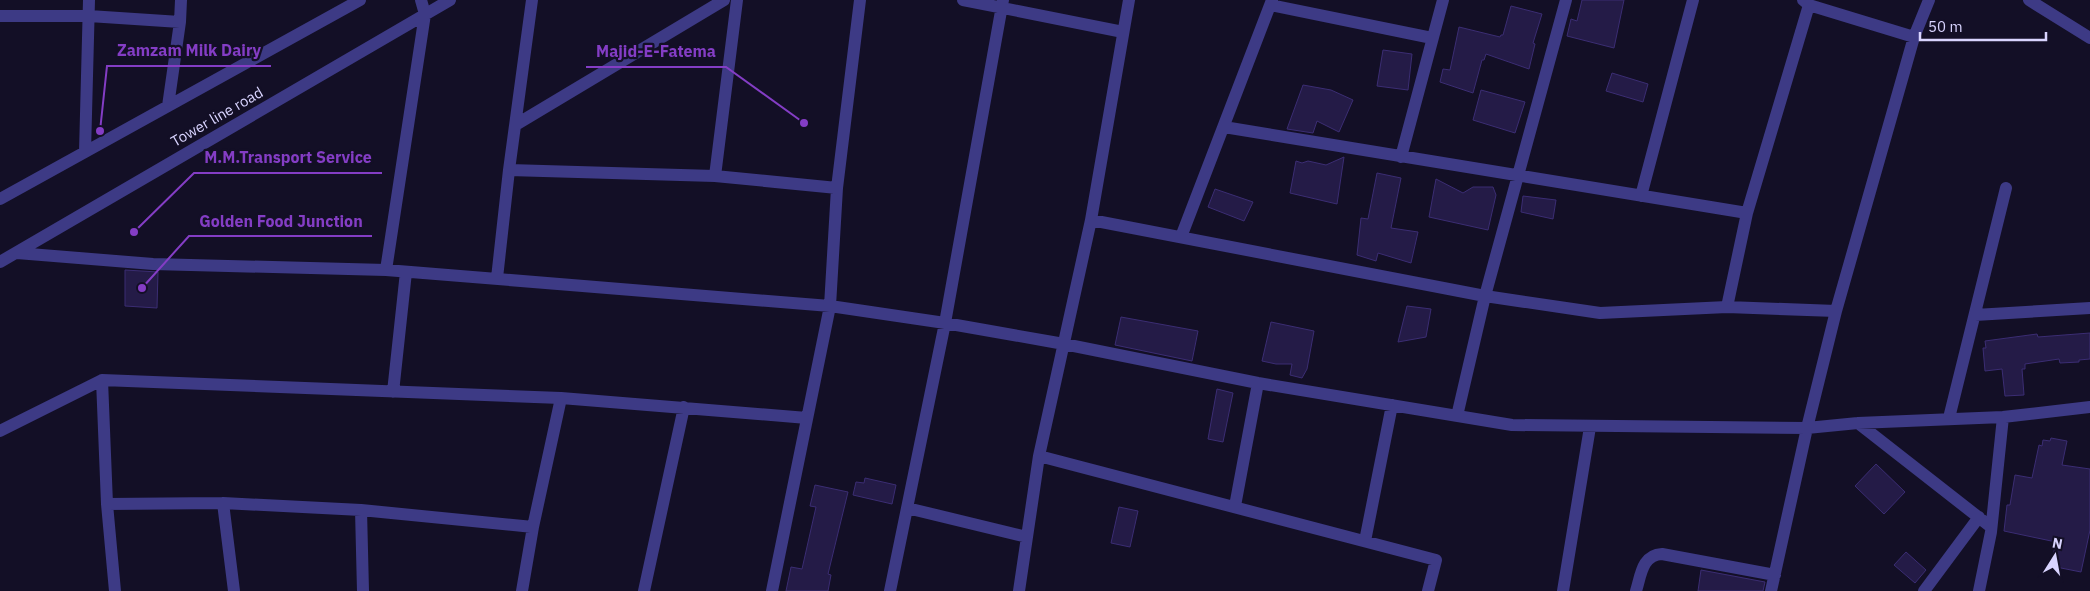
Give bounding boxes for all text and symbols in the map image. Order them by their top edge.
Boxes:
scale bar [1920,10,2046,42]
text: 50 m [1928,17,1963,36]
callout: Zamzam Milk Dairy [107,35,271,66]
callout: Majid-E-Fatema [586,36,726,67]
text: Zamzam Milk Dairy [117,40,261,60]
text: Majid-E-Fatema [596,41,716,61]
street label: Tower line road [167,83,266,151]
callout: M.M.Transport Service [194,142,382,173]
text: M.M.Transport Service [204,147,372,167]
callout: Golden Food Junction [189,205,372,236]
text: Golden Food Junction [199,211,363,231]
north arrow [2030,531,2080,581]
text: N [2051,533,2064,553]

